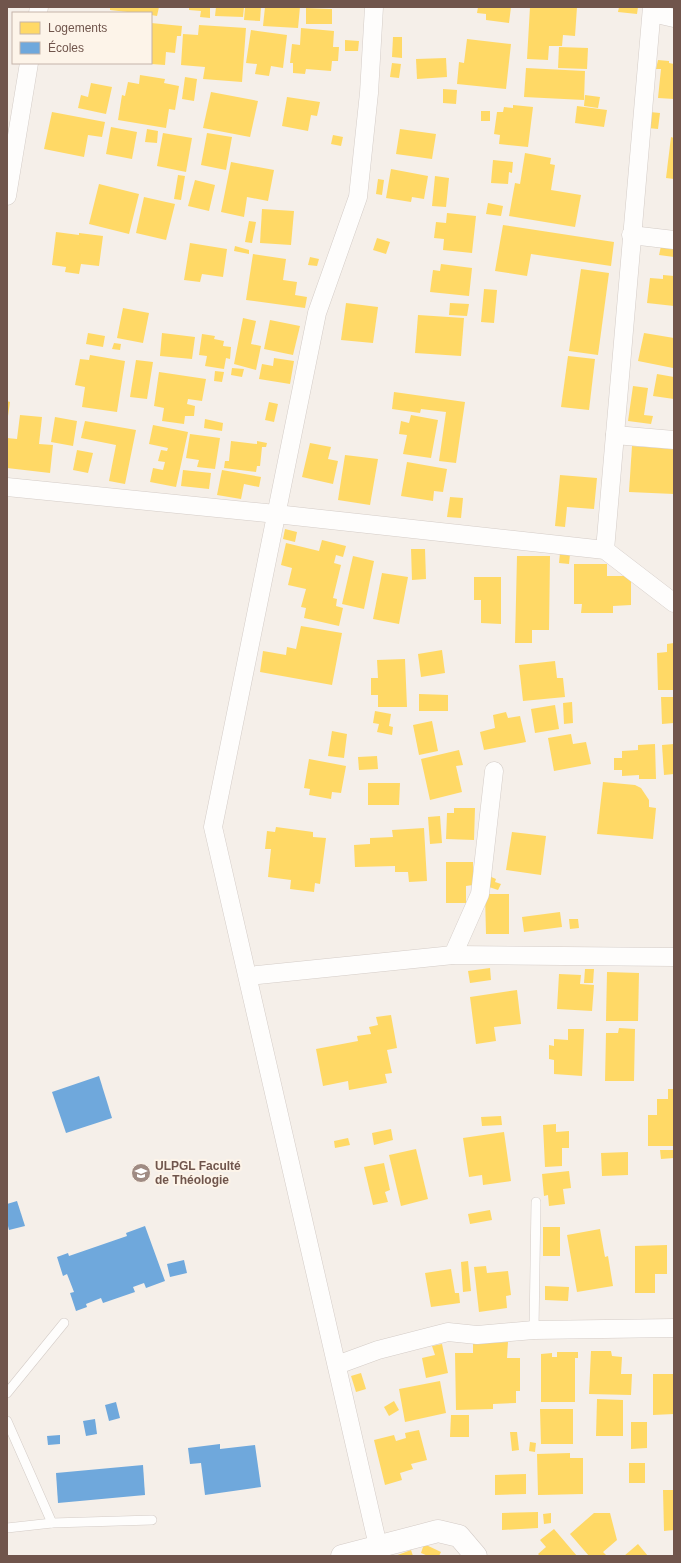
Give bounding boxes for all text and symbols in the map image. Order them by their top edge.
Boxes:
legend [12,12,152,64]
text: Logements [48,21,107,35]
text: Écoles [48,40,84,55]
place label: ULPGL Faculté de Théologie [155,1159,241,1187]
school or university icon: ULPGL Faculté de Théologie [130,1162,152,1184]

